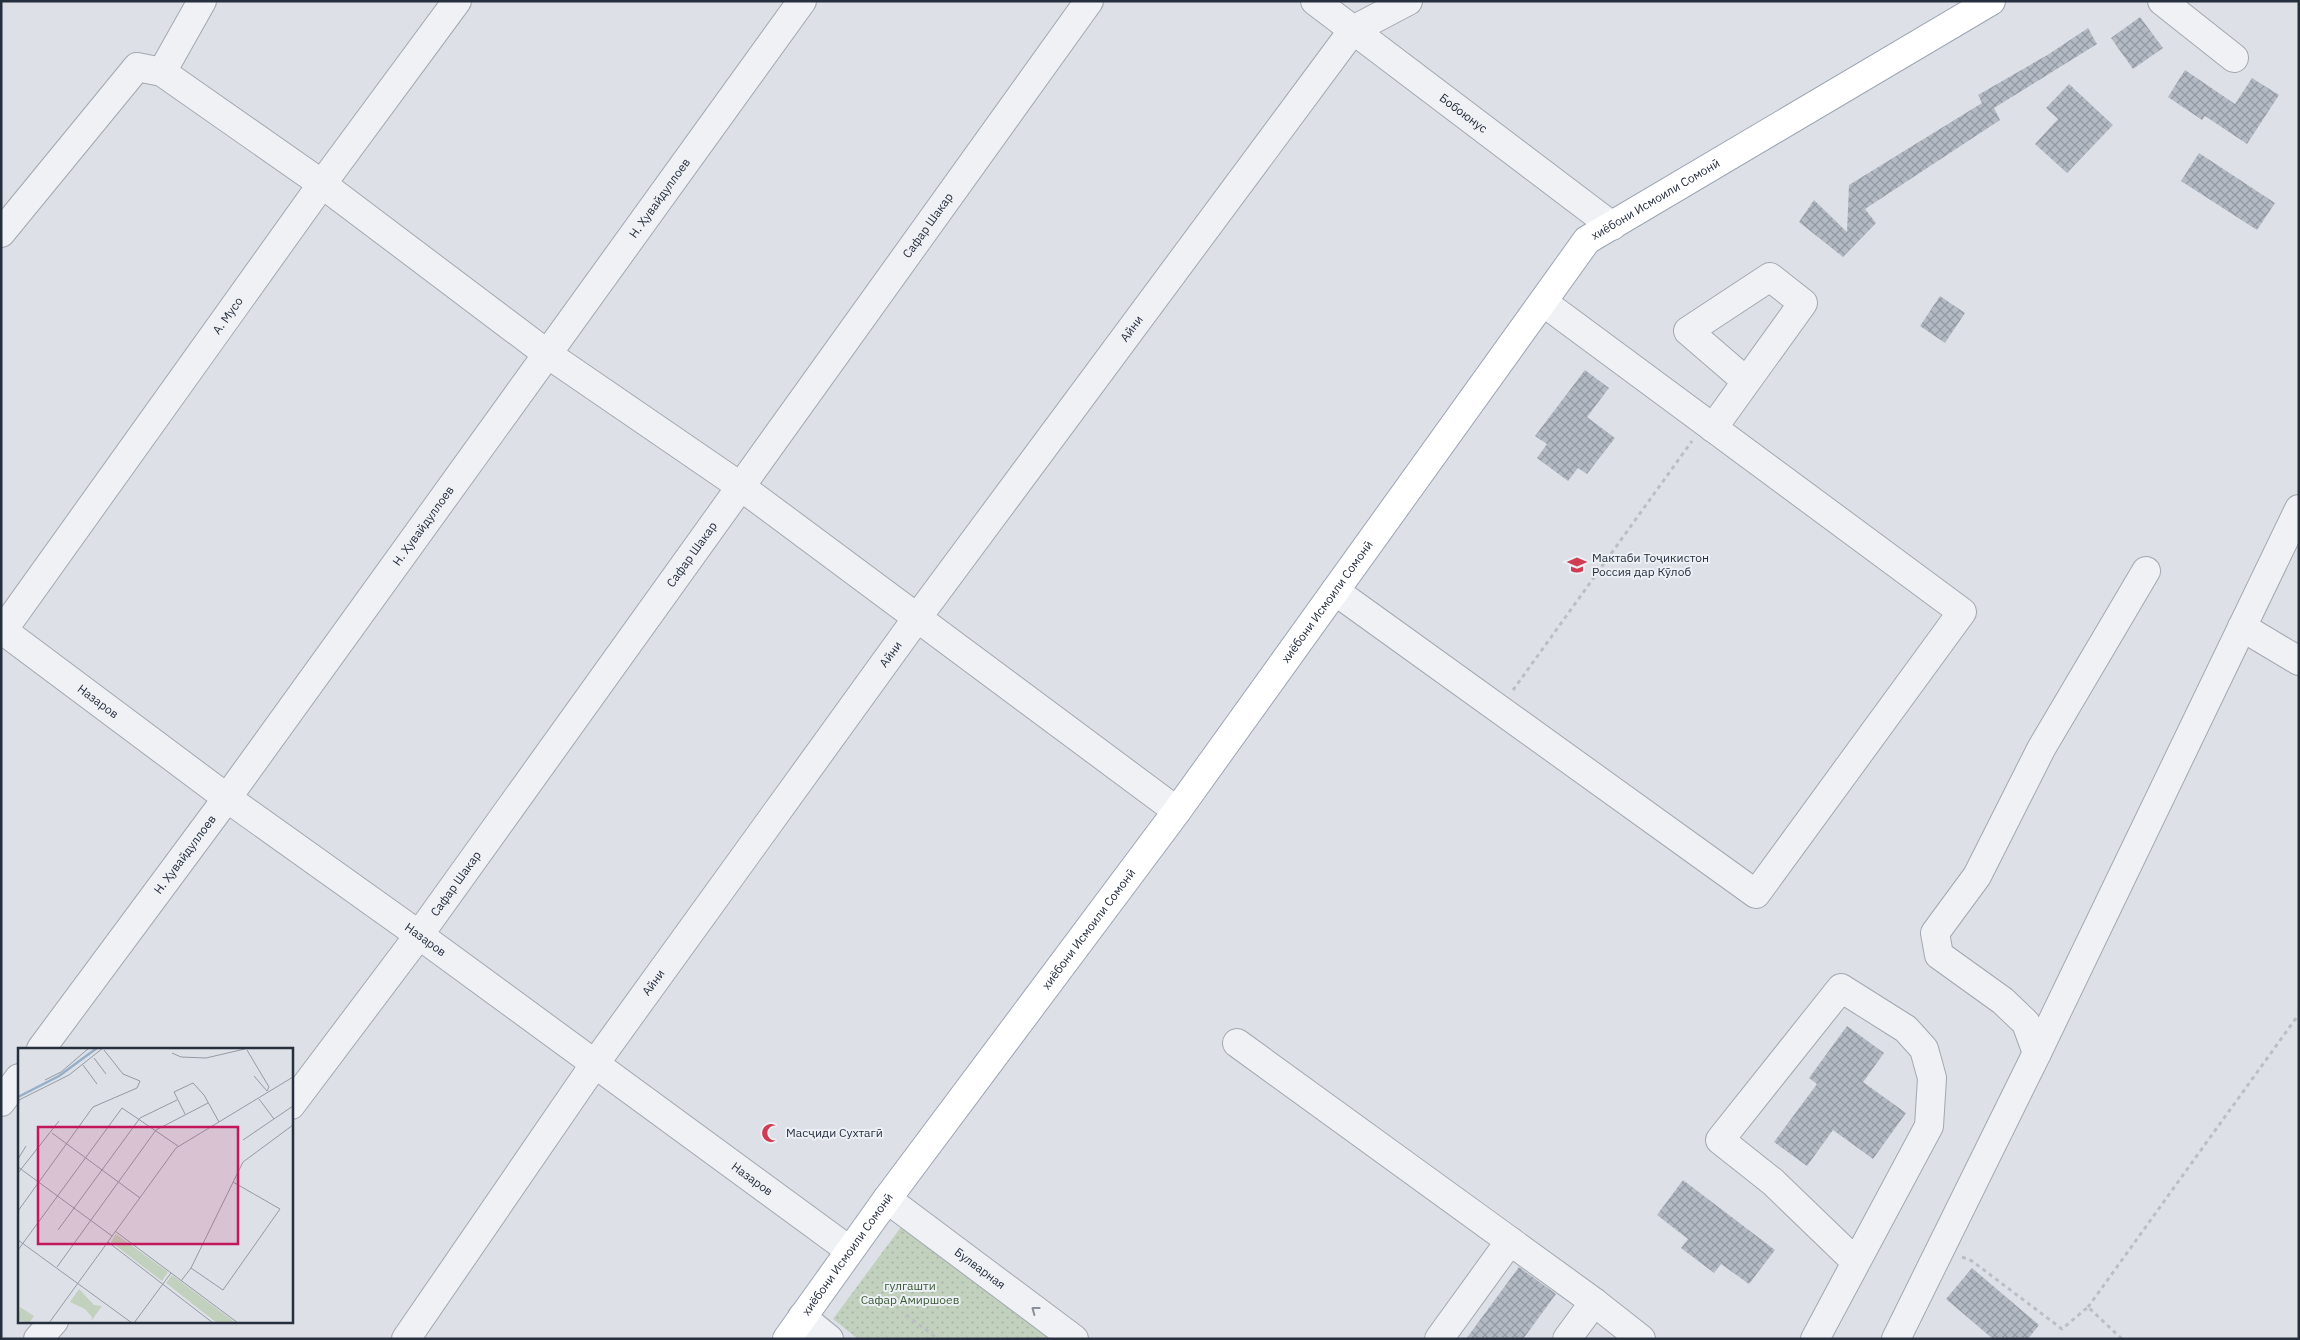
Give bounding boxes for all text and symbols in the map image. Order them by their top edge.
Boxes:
street label: Бобоюнус [1437,90,1491,136]
street label: Н. Ҳувайдуллоев [625,155,693,241]
street label: хиёбони Исмоили Сомонӣ [1588,155,1722,243]
street label: Сафар Шакар [899,190,956,261]
street label: А. Мусо [209,294,246,337]
street label: Айни [1117,312,1146,344]
street label: Н. Ҳувайдуллоев [389,483,457,568]
street label: Сафар Шакар [663,519,720,590]
street label: хиёбони Исмоили Сомонӣ [1278,537,1376,666]
place label: Мактаби Тоҷикистон Россия дар Кӯлоб [1592,550,1709,579]
school or university icon: Мактаби Тоҷикистон Россия дар Кӯлоб [1566,554,1588,576]
street label: Айни [876,638,905,670]
street label: Назаров [75,681,122,721]
street label: Н. Ҳувайдуллоев [150,812,219,897]
street label: Сафар Шакар [427,848,484,919]
street label: хиёбони Исмоили Сомонӣ [1038,865,1138,992]
street label: Назаров [402,919,449,959]
street label: Айни [639,966,668,998]
inset map [18,1048,292,1322]
mosque icon: Масҷиди Сухтагӣ [760,1122,782,1144]
place label: Масҷиди Сухтагӣ [786,1125,883,1140]
street label: Назаров [729,1158,776,1199]
street label: хиёбони Исмоили Сомонӣ [798,1190,896,1318]
street label: Булварная [952,1244,1009,1292]
park label: гулгашти Сафар Амиршоев [861,1278,959,1307]
one-way arrow [1032,1307,1041,1315]

